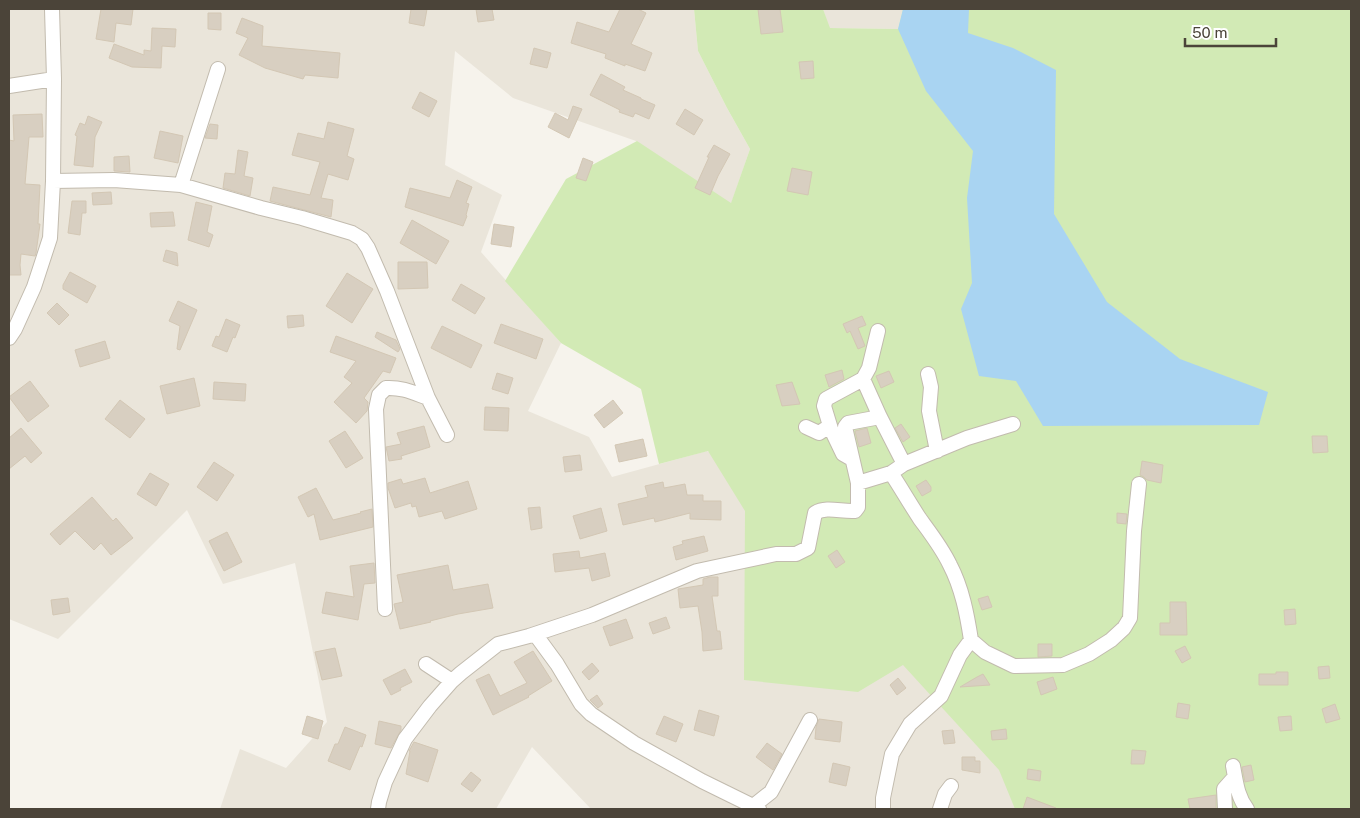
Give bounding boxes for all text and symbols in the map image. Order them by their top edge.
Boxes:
scale bar [1185,15,1276,47]
text: 50 m [1192,24,1227,41]

